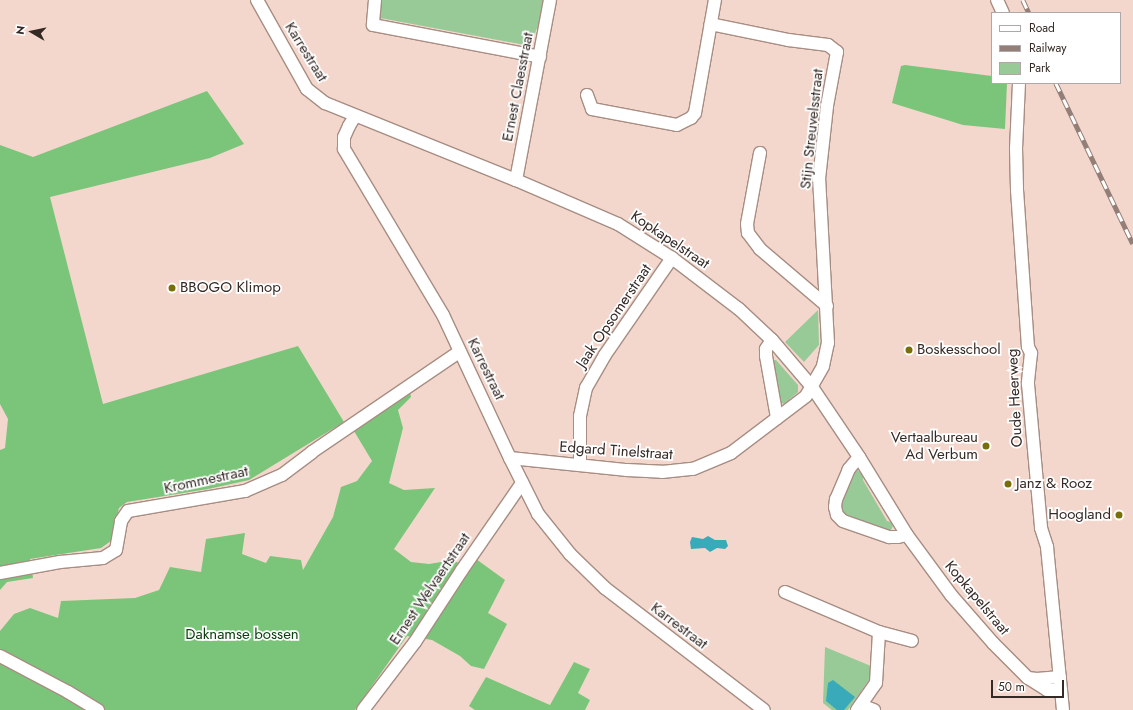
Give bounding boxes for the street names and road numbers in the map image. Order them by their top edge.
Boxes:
street label: Karrestraat [281,19,331,85]
street label: Ernest Claesstraat [499,31,537,143]
street label: Stijn Streuvelsstraat [797,68,827,190]
street label: Kopkapelstraat [627,207,713,273]
street label: Jaak Opsomerstraat [573,261,655,371]
street label: Karrestraat [463,335,509,403]
street label: Oude Heerweg [1003,348,1027,448]
street label: Edgard Tinelstraat [559,438,673,464]
street label: Krommestraat [162,462,250,498]
street label: Ernest Welvaertstraat [386,530,474,648]
street label: Kopkapelstraat [941,557,1013,639]
street label: Karrestraat [647,599,711,653]

